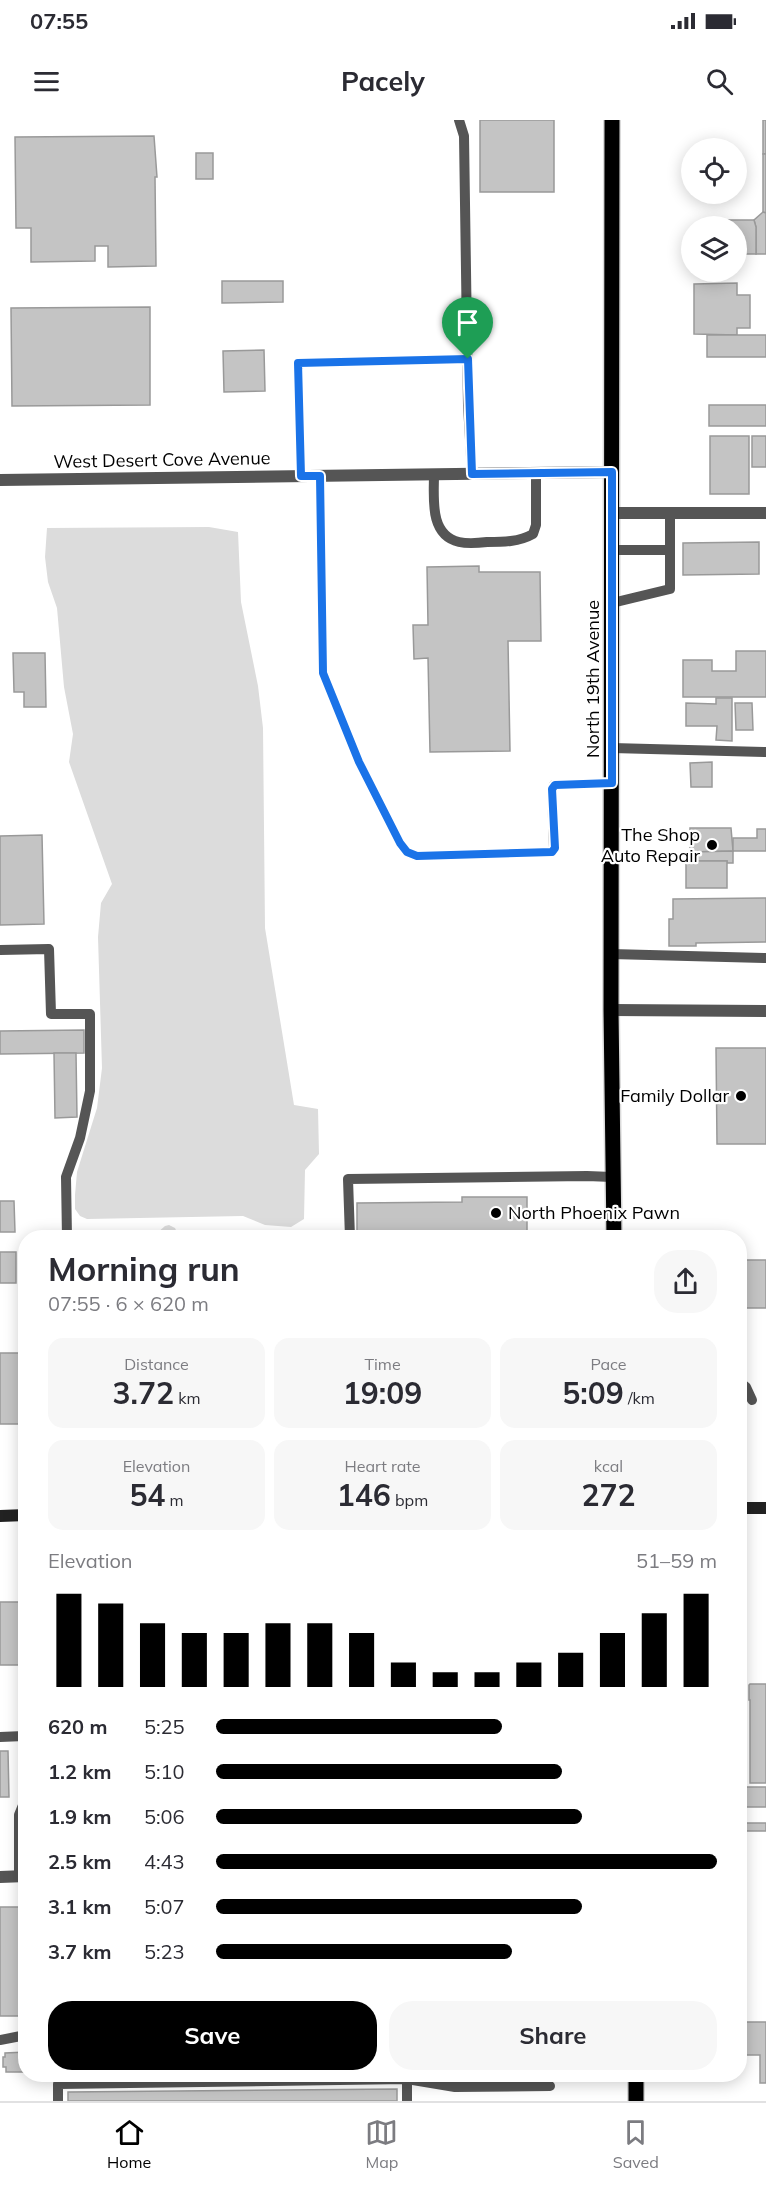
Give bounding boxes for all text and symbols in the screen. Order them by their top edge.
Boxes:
text: 07:55 [30,7,88,35]
text: Pacely [341,64,425,98]
icon: menu [30,65,63,98]
icon: search [703,65,736,98]
map controls [681,138,747,282]
button: locate [681,138,747,204]
button: layers [681,216,747,282]
pin [442,297,493,359]
icon: arrive [451,306,484,339]
street label: West Desert Cove Avenue [53,446,271,473]
street label: North 19th Avenue [581,600,604,758]
place label: The Shop Auto Repair [601,823,700,867]
marker: The Shop Auto Repair [705,838,719,852]
place label: Family Dollar [620,1084,729,1107]
marker: Family Dollar [734,1089,748,1103]
place label: North Phoenix Pawn [508,1201,680,1224]
marker: North Phoenix Pawn [489,1206,503,1220]
text: Morning run [48,1248,240,1289]
button: share [654,1250,717,1313]
text: 07:55 · 6 × 620 m [48,1291,209,1316]
text: Distance [124,1354,189,1374]
text: Time [364,1354,401,1374]
text: Pace [590,1354,627,1374]
text: 3.72 [113,1374,174,1412]
text: 19:09 [343,1374,422,1412]
text: 5:09 [562,1374,624,1412]
text: km [174,1388,200,1408]
text: /km [624,1388,655,1408]
text: Elevation [123,1456,190,1476]
text: Heart rate [344,1456,421,1476]
text: kcal [594,1456,623,1476]
text: 54 [129,1476,165,1514]
text: 146 [337,1476,391,1514]
text: 272 [582,1476,636,1514]
text: m [165,1490,184,1510]
text: bpm [391,1490,428,1510]
text: Elevation [48,1548,133,1573]
text: 51–59 m [636,1548,717,1573]
text: 620 m [48,1714,107,1739]
text: 5:25 [144,1714,185,1739]
text: 1.2 km [48,1759,111,1784]
text: 5:10 [144,1759,185,1784]
text: 1.9 km [48,1804,111,1829]
text: 5:06 [144,1804,185,1829]
text: 2.5 km [48,1849,111,1874]
text: 4:43 [144,1849,185,1874]
text: 3.1 km [48,1894,111,1919]
text: 5:07 [144,1894,185,1919]
text: 3.7 km [48,1939,111,1964]
text: 5:23 [144,1939,185,1964]
button: Save [48,2001,377,2070]
button: Share [389,2001,717,2070]
tab: Home [107,2116,151,2172]
tab: Map [365,2116,398,2172]
tab: Saved [613,2116,659,2172]

